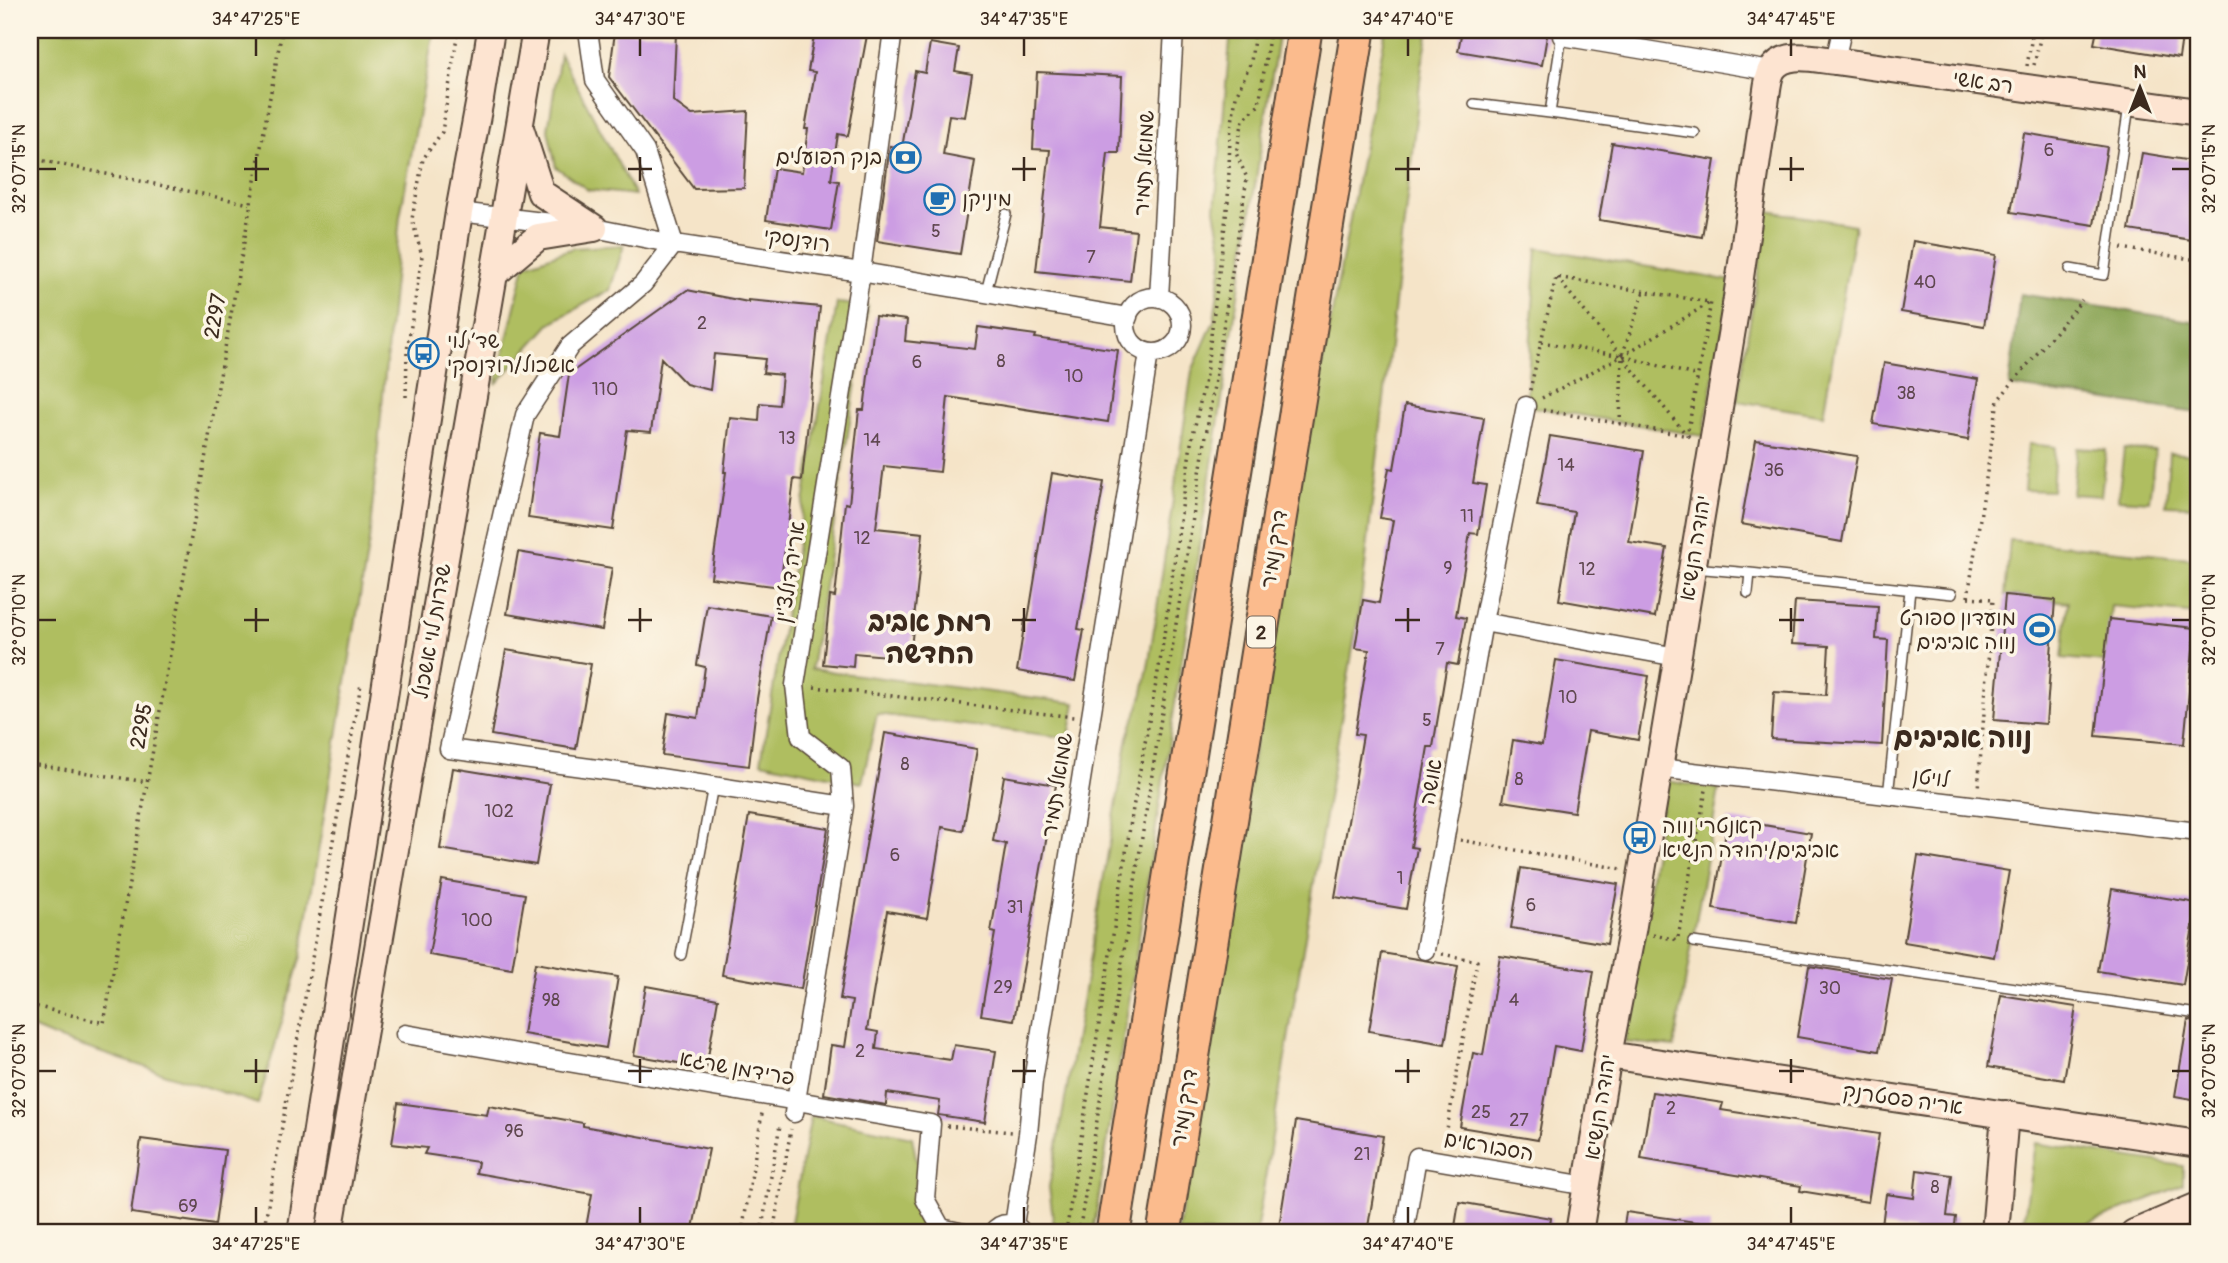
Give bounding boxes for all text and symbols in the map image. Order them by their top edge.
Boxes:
text: 34°47'25"E [212,8,300,31]
text: 34°47'30"E [595,8,685,31]
text: 34°47'35"E [980,8,1068,31]
text: 34°47'40"E [1362,8,1454,31]
text: 34°47'45"E [1747,8,1835,31]
north arrow [2106,52,2176,122]
text: N [2134,60,2147,84]
street label: רב אשי [1951,65,2015,100]
street label: שמואל תמיר [1128,109,1161,217]
text: 32°07'15"N [8,124,31,214]
text: 32°07'15"N [2198,124,2221,214]
house number: 6 [2044,139,2054,162]
bank icon: בנק הפועלים [888,140,922,174]
place label: בנק הפועלים [776,144,882,171]
cafe icon: מיניקן [922,182,956,216]
place label: מיניקן [962,186,1012,213]
house number: 5 [931,220,941,243]
street label: רודנסקי [762,222,832,259]
house number: 7 [1086,246,1096,269]
house number: 40 [1914,271,1936,294]
street label: 2297 [198,291,233,341]
house number: 2 [697,312,707,335]
place label: שד׳ לוי אשכול/רודנסקי [447,328,575,379]
bus stop icon: שד׳ לוי אשכול/רודנסקי [407,336,441,370]
house number: 8 [996,350,1006,373]
house number: 6 [912,351,922,374]
house number: 10 [1064,365,1084,388]
house number: 110 [592,378,618,401]
house number: 38 [1896,382,1916,405]
house number: 13 [778,427,796,450]
house number: 14 [863,429,881,452]
house number: 14 [1557,454,1575,477]
house number: 36 [1764,459,1784,482]
street label: יהודה הנשיא [1674,493,1717,603]
house number: 11 [1460,505,1474,528]
street label: דרך נמיר [1255,508,1294,590]
street label: אריה דולצ'ין [769,519,812,625]
house number: 12 [853,527,871,550]
house number: 9 [1443,557,1453,580]
house number: 12 [1578,558,1596,581]
street label: שדרות לוי אשכול [407,561,458,701]
text: 32°07'10"N [8,574,31,666]
text: 32°07'10"N [2198,574,2221,666]
district label: רמת אביב החדשה [868,605,992,672]
place label: מועדון ספורט נווה אביבים [1899,605,2016,656]
sports icon: מועדון ספורט נווה אביבים [2022,613,2056,647]
road number: 2 [1247,617,1275,648]
house number: 7 [1435,638,1445,661]
house number: 10 [1558,686,1578,709]
street label: 2295 [124,701,159,751]
house number: 5 [1422,709,1432,732]
district label: נווה אביבים [1894,721,2032,756]
street label: שמואל תמיר [1036,731,1079,839]
house number: 8 [900,753,910,776]
street label: אושה [1414,757,1449,807]
street label: לויטן [1911,763,1951,794]
house number: 8 [1514,768,1524,791]
house number: 102 [484,800,514,823]
place label: קאנטרי נווה אביבים/יהודה הנשיא [1662,813,1839,864]
bus stop icon: קאנטרי נווה אביבים/יהודה הנשיא [1622,821,1656,855]
house number: 6 [890,844,900,867]
house number: 1 [1396,867,1404,890]
house number: 6 [1526,894,1536,917]
house number: 31 [1006,896,1024,919]
house number: 100 [461,909,493,932]
house number: 29 [993,976,1013,999]
house number: 30 [1819,977,1841,1000]
house number: 98 [542,989,560,1012]
house number: 4 [1509,989,1520,1012]
text: 32°07'05"N [8,1024,31,1118]
text: 32°07'05"N [2198,1024,2221,1118]
house number: 2 [855,1040,865,1063]
street label: פרידמן שרגא [677,1045,797,1092]
street label: יהודה הנשיא [1579,1052,1622,1162]
street label: דרך נמיר [1165,1067,1204,1149]
street label: אריה פסטרנק [1841,1078,1965,1121]
house number: 2 [1666,1097,1676,1120]
house number: 25 [1471,1101,1491,1124]
house number: 27 [1509,1109,1529,1132]
house number: 96 [504,1120,524,1143]
street label: הסבוראים [1442,1125,1536,1168]
house number: 21 [1353,1143,1371,1166]
house number: 8 [1930,1176,1940,1199]
house number: 69 [178,1195,198,1218]
text: 34°47'25"E [212,1233,300,1256]
text: 34°47'30"E [595,1233,685,1256]
text: 34°47'35"E [980,1233,1068,1256]
text: 34°47'40"E [1362,1233,1454,1256]
text: 34°47'45"E [1747,1233,1835,1256]

